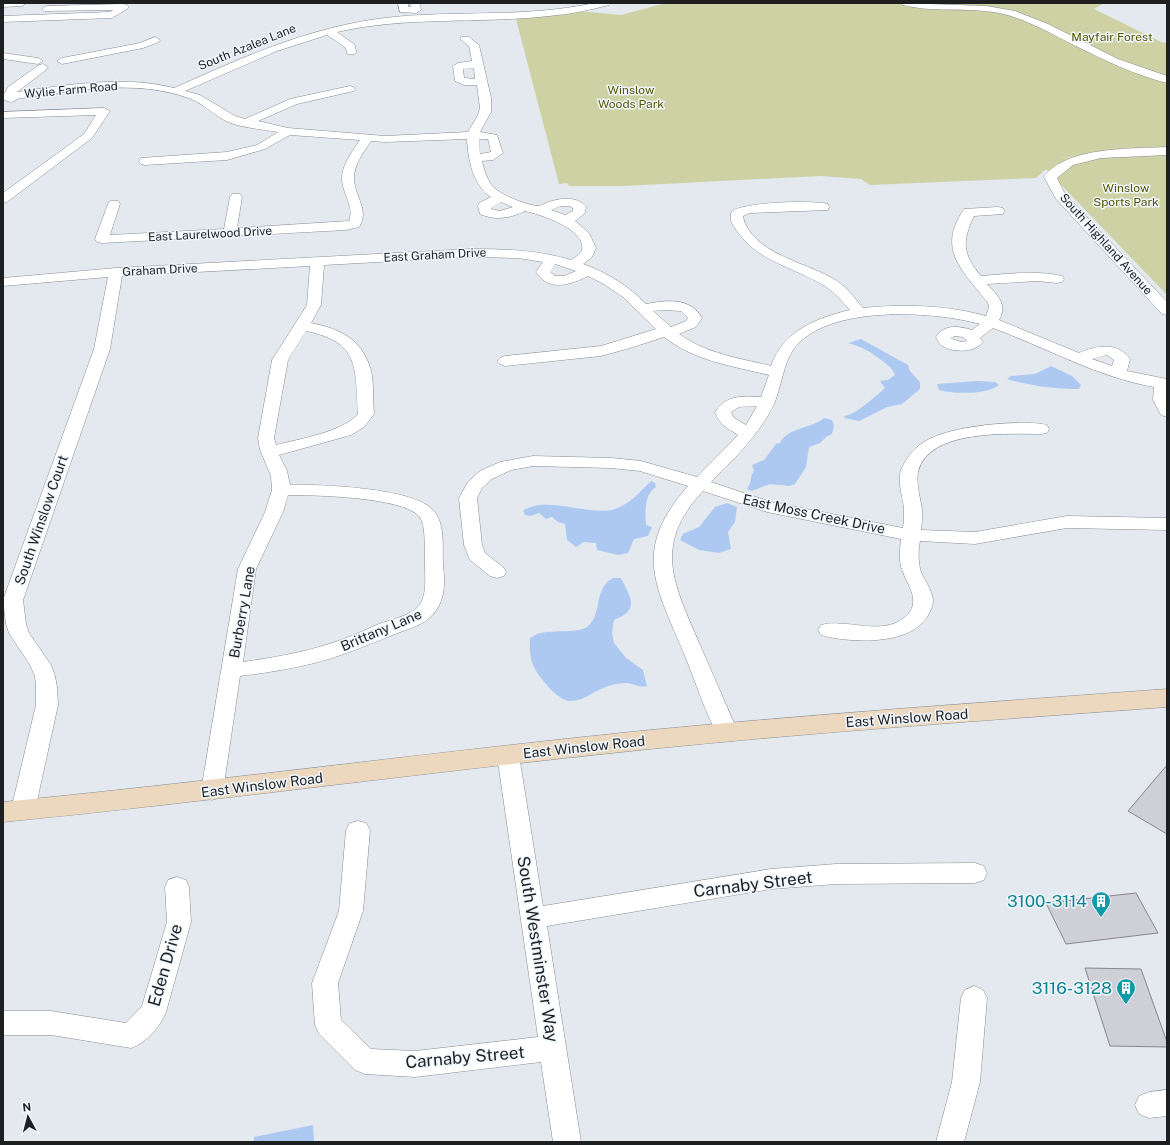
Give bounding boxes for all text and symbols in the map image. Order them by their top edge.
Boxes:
street label: South Azalea Lane [196,21,298,73]
park label: Mayfair Forest [1071,30,1153,44]
street label: Wylie Farm Road [24,79,118,101]
park label: Winslow Woods Park [598,83,664,111]
park label: Winslow Sports Park [1093,181,1159,209]
street label: South Highland Avenue [1057,191,1155,298]
street label: East Laurelwood Drive [148,224,273,244]
street label: East Graham Drive [383,245,487,265]
street label: Graham Drive [122,261,198,279]
street label: South Winslow Court [11,453,71,587]
street label: East Moss Creek Drive [741,491,887,537]
street label: Burberry Lane [226,565,258,659]
street label: Brittany Lane [338,606,424,654]
street label: East Winslow Road [845,706,969,730]
street label: East Winslow Road [522,733,646,761]
street label: East Winslow Road [200,770,324,800]
street label: South Westminster Way [513,854,563,1044]
street label: Carnaby Street [692,867,814,901]
building icon: 3100-3114 [1090,890,1112,918]
place label: 3100-3114 [1007,891,1087,911]
street label: Eden Drive [144,921,186,1009]
building icon: 3116-3128 [1115,977,1137,1005]
place label: 3116-3128 [1032,978,1112,998]
street label: Carnaby Street [405,1042,525,1072]
north arrow [8,1097,48,1137]
text: N [22,1101,32,1114]

